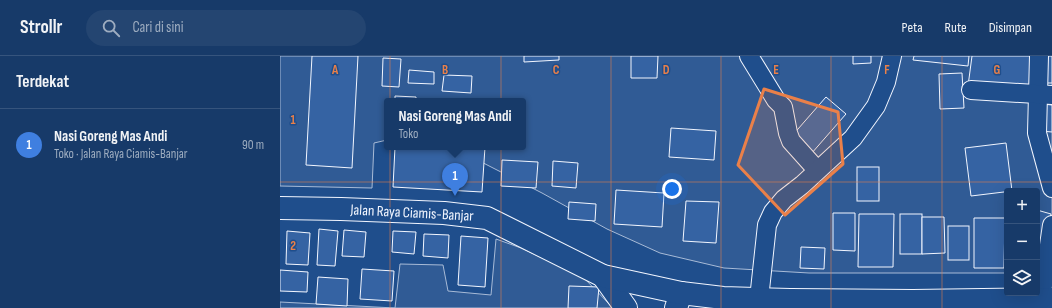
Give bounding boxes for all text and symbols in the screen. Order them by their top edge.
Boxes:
search box [86,10,366,46]
text: Strollr [20,16,62,39]
icon: search [100,17,122,39]
text: Cari di sini [132,18,183,37]
text: Peta [902,19,923,36]
text: Rute [945,19,967,36]
text: Disimpan [989,19,1032,36]
text: A [331,62,339,78]
text: B [442,62,448,78]
text: C [553,62,560,78]
text: D [663,62,670,78]
text: E [773,62,779,78]
text: F [884,62,890,78]
text: G [994,62,1001,78]
text: Terdekat [16,72,69,92]
popup [384,98,526,150]
text: Nasi Goreng Mas Andi [398,107,512,126]
text: 1 [290,112,296,128]
text: Toko [398,126,418,142]
text: Nasi Goreng Mas Andi [54,127,167,146]
text: 1 [26,137,32,153]
text: 90 m [242,137,264,153]
text: Toko · Jalan Raya Ciamis-Banjar [54,146,187,162]
pin: 1 [442,163,468,196]
your location [662,179,682,199]
map controls [1004,188,1040,296]
button: + [1004,188,1040,224]
street label: Jalan Raya Ciamis-Banjar [349,200,475,226]
button: − [1004,224,1040,260]
text: 2 [290,238,296,254]
button: layers [1004,260,1040,296]

